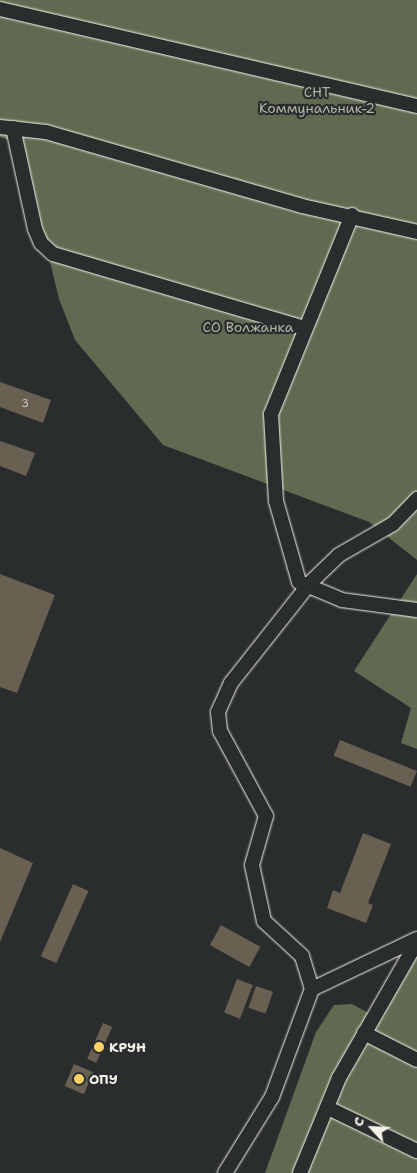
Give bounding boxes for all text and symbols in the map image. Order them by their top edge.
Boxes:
park label: СНТ Коммунальник-2 [259,84,375,116]
park label: СО Волжанка [203,319,293,335]
house number: 3 [21,397,29,411]
place label: КРУН [109,1039,146,1055]
marker: КРУН [93,1041,105,1053]
place label: ОПУ [89,1071,118,1087]
marker: ОПУ [73,1073,85,1085]
north arrow [347,1103,397,1153]
text: С [348,1114,368,1129]

